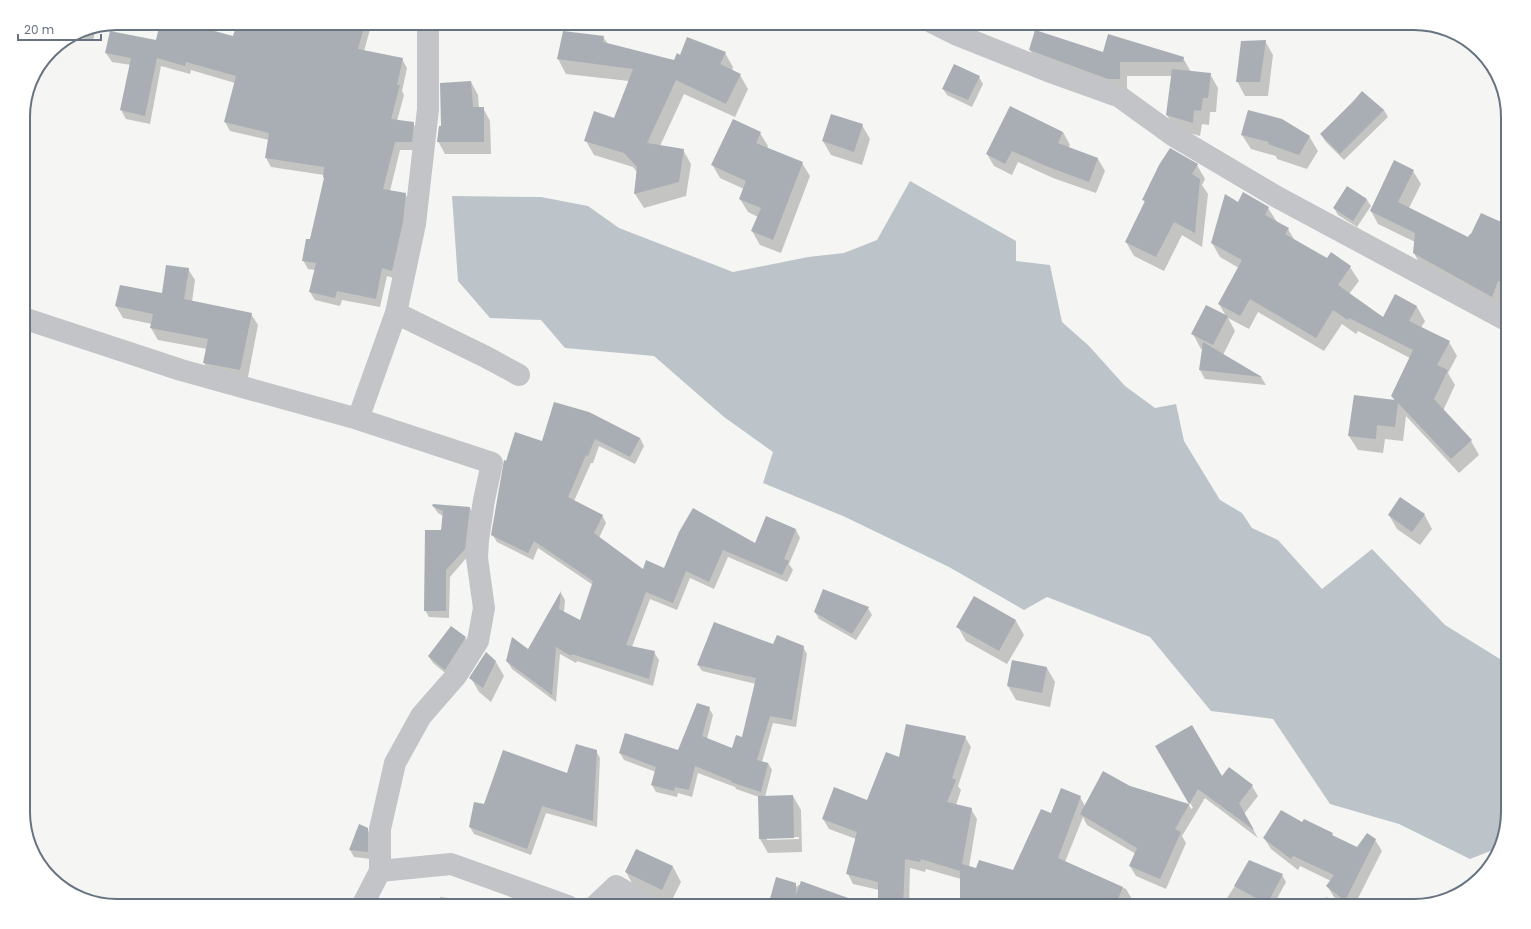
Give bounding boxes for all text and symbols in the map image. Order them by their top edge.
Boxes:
scale bar [18,16,101,42]
text: 20 m [24,21,54,38]

